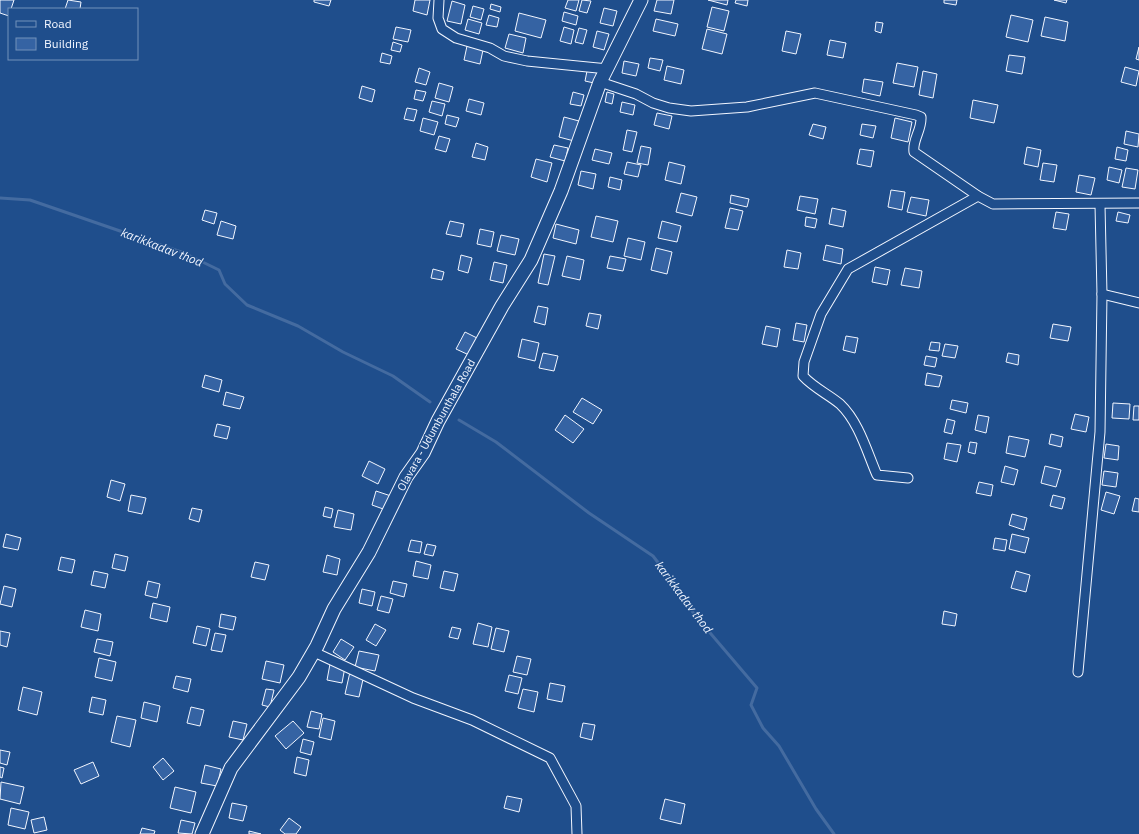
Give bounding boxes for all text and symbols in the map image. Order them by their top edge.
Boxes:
legend [8,8,138,60]
text: Road [44,16,72,31]
text: Building [44,36,89,51]
water label: karikkadav thod [119,225,205,269]
street label: Olavara - Udumbunthala Road [394,357,478,493]
water label: karikkadav thod [652,558,716,636]

